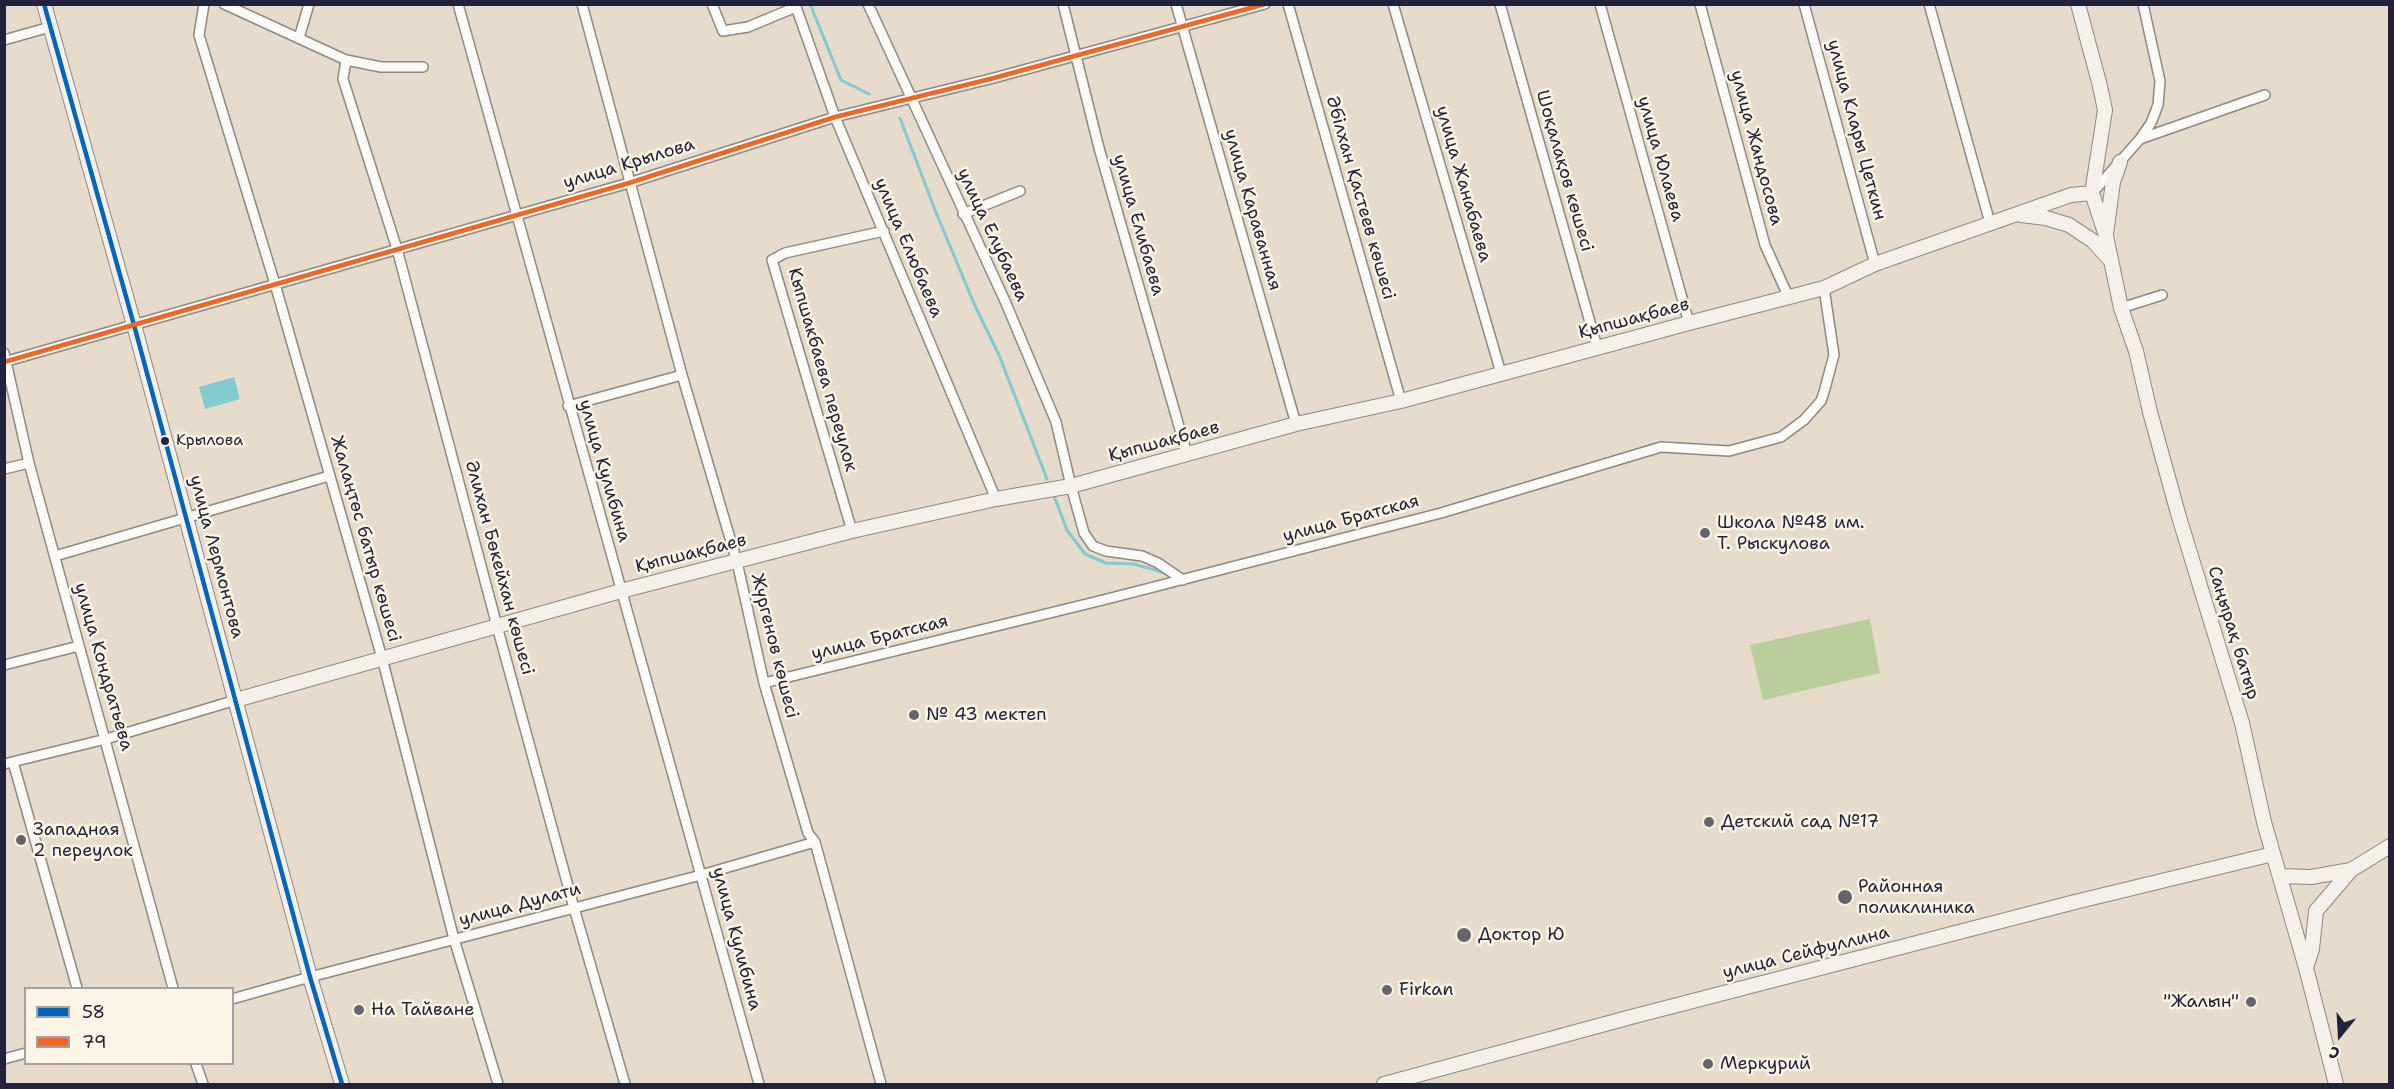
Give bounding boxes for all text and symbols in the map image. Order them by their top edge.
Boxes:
street label: улица Клары Цеткин [1822,37,1890,223]
street label: улица Жандосова [1725,68,1787,228]
street label: Шоқалақов көшесі [1531,88,1597,254]
street label: Әбілхан Қастеев көшесі [1321,94,1399,302]
street label: улица Юлаева [1632,94,1688,224]
street label: улица Жанабаева [1430,103,1496,265]
street label: улица Караванная [1219,127,1285,293]
street label: улица Крылова [561,134,697,194]
street label: улица Елибаева [1108,152,1168,298]
street label: улица Елубаева [952,165,1032,305]
street label: улица Елюбаева [869,175,947,321]
street label: Кыпшакбаева переулок [783,266,861,474]
street label: Қыпшақбаев [1576,294,1692,344]
street label: улица Кулибина [573,397,635,545]
street label: Қыпшақбаев [1106,417,1222,467]
place label: Крылова [176,431,243,451]
street label: Жалаңтөс батыр көшесі [325,433,405,645]
marker: Крылова [159,435,171,447]
street label: Әлихан Бөкейхан көшесі [460,458,538,678]
street label: улица Лермонтова [184,473,248,641]
street label: улица Братская [1280,490,1422,548]
place label: Школа №48 им. Т. Рыскулова [1717,512,1864,554]
marker: Школа №48 им. Т. Рыскулова [1698,526,1712,540]
street label: Қыпшақбаев [633,530,749,578]
street label: Саңырақ батыр [2202,564,2264,702]
street label: Жүргенов көшесі [746,571,802,721]
street label: улица Кондратьева [69,581,137,753]
street label: улица Братская [809,611,951,665]
place label: № 43 мектеп [926,704,1047,726]
marker: № 43 мектеп [907,708,921,722]
place label: Детский сад №17 [1721,811,1879,833]
marker: Детский сад №17 [1702,815,1716,829]
place label: Западная 2 переулок [33,819,133,862]
marker: Западная 2 переулок [14,833,28,847]
street label: улица Кулибина [706,865,766,1013]
place label: Районная поликлиника [1858,876,1975,918]
street label: улица Дулати [457,878,583,932]
marker: Районная поликлиника [1836,888,1854,906]
street label: улица Сейфуллина [1721,922,1891,984]
place label: Доктор Ю [1478,924,1564,946]
marker: Доктор Ю [1455,926,1473,944]
place label: Firkan [1399,979,1454,1001]
marker: Firkan [1380,983,1394,997]
legend [24,987,234,1065]
place label: "Жалын" [2163,991,2239,1013]
marker: "Жалын" [2244,995,2258,1009]
place label: На Тайване [371,999,475,1021]
text: 58 [82,1000,105,1024]
marker: На Тайване [352,1003,366,1017]
north arrow [2310,1005,2370,1065]
text: 79 [82,1030,107,1054]
text: С [2326,1041,2342,1064]
place label: Меркурий [1720,1053,1811,1075]
marker: Меркурий [1701,1057,1715,1071]

